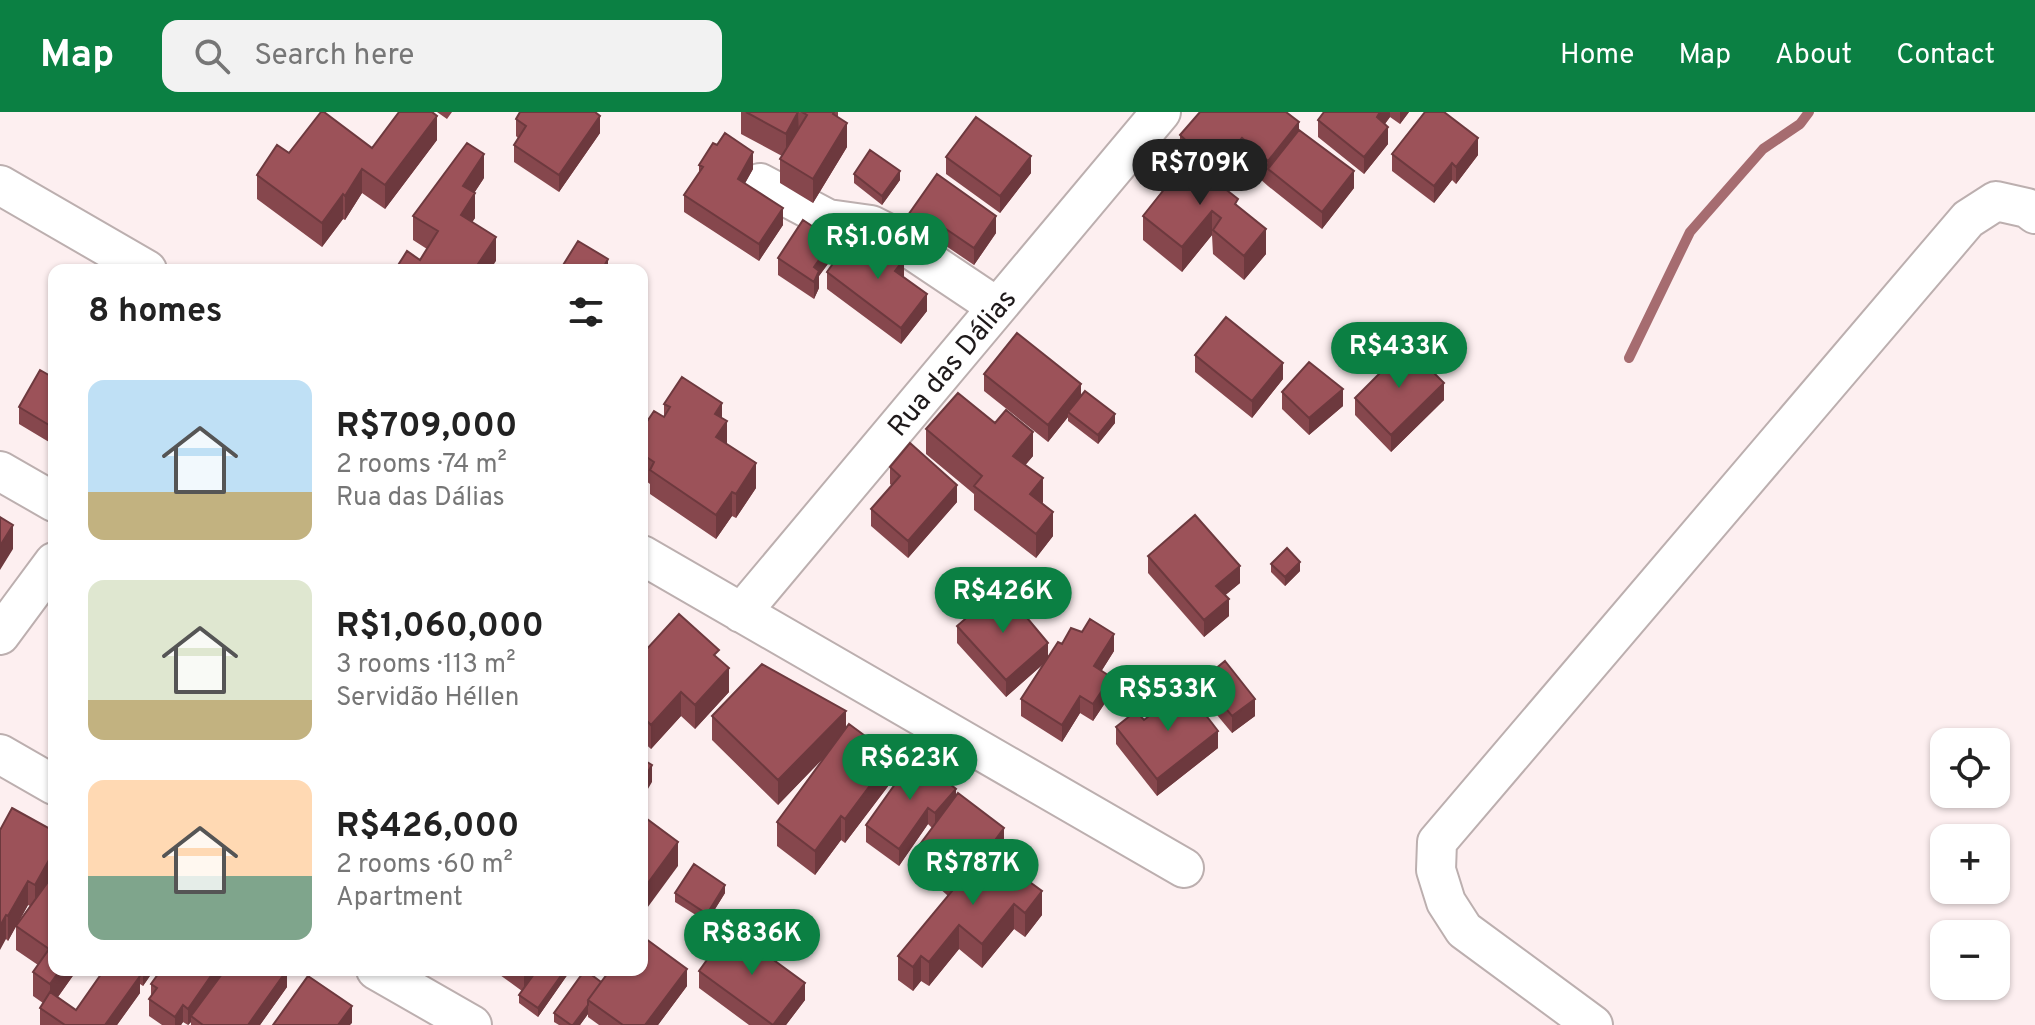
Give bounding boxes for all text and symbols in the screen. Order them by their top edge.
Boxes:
search box [162,20,722,92]
text: Map [40,32,114,81]
icon: search [190,34,234,78]
text: Search here [254,38,414,75]
text: Home [1560,38,1634,74]
text: Map [1678,38,1731,74]
text: About [1775,38,1852,74]
text: Contact [1896,38,1995,74]
pin: R$709K [1135,139,1265,207]
text: R$709K [1150,148,1250,181]
pin: R$1.06M [804,213,952,281]
text: R$1.06M [826,222,930,255]
street label: Rua das Dálias [881,283,1026,445]
icon: filters [564,290,608,334]
text: 8 homes [88,291,222,334]
pin: R$433K [1334,322,1464,390]
text: R$433K [1349,331,1449,364]
text: R$709,000 [336,406,517,449]
icon: home [152,412,248,508]
text: 2 rooms · 74 m² [336,449,507,482]
text: Rua das Dálias [336,482,505,515]
pin: R$426K [938,567,1068,635]
text: R$426K [953,576,1053,609]
text: R$1,060,000 [336,606,544,649]
icon: home [152,612,248,708]
text: 3 rooms · 113 m² [336,649,516,682]
pin: R$533K [1103,665,1233,733]
text: R$533K [1119,674,1218,707]
text: Servidão Héllen [336,682,519,715]
map controls [1930,728,2010,1000]
button: locate [1930,728,2010,808]
pin: R$623K [845,734,975,802]
text: R$623K [860,743,960,776]
text: R$426,000 [336,806,519,849]
icon: home [152,812,248,908]
button: + [1930,824,2010,904]
pin: R$787K [908,839,1038,907]
text: R$787K [926,848,1020,881]
text: 2 rooms · 60 m² [336,849,513,882]
text: Apartment [336,882,463,915]
pin: R$836K [687,909,817,977]
text: R$836K [702,918,802,951]
button: − [1930,920,2010,1000]

